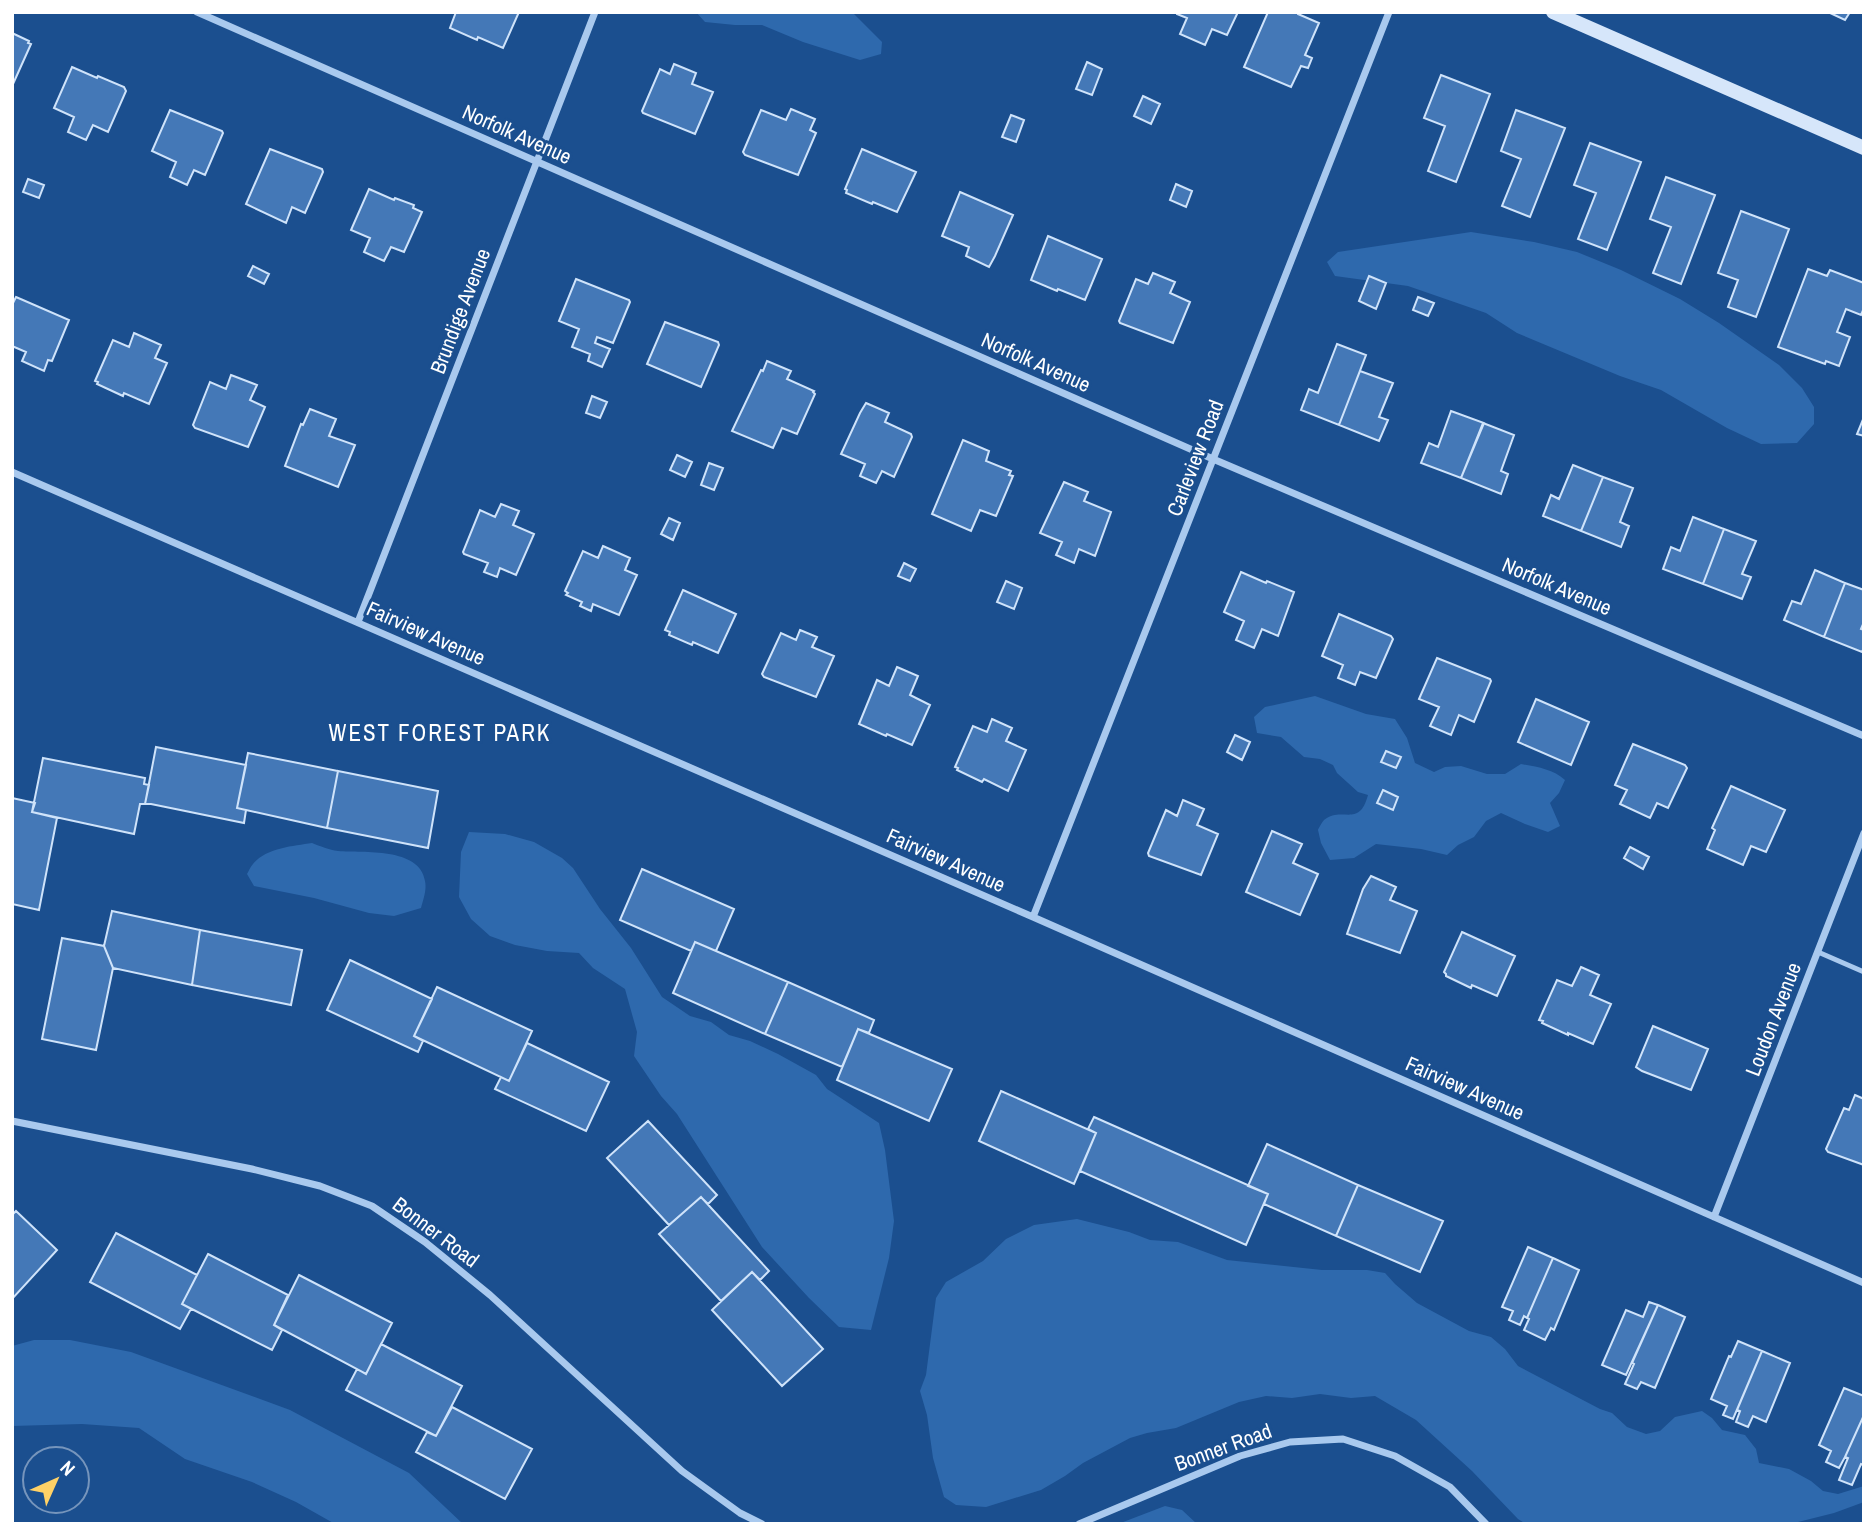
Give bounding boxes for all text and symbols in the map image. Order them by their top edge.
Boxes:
street label: Norfolk Avenue [458,97,576,171]
street label: Brundige Avenue [423,244,497,378]
street label: Norfolk Avenue [977,325,1095,399]
street label: Carleview Road [1160,396,1230,520]
street label: Norfolk Avenue [1498,550,1616,622]
street label: Fairview Avenue [362,594,490,672]
district label: WEST FOREST PARK [329,717,551,748]
street label: Fairview Avenue [882,821,1010,899]
street label: Loudon Avenue [1738,958,1808,1080]
street label: Fairview Avenue [1401,1049,1529,1127]
street label: Bonner Road [387,1190,485,1274]
street label: Bonner Road [1170,1416,1276,1478]
north arrow [21,1445,91,1515]
text: N [55,1455,81,1481]

